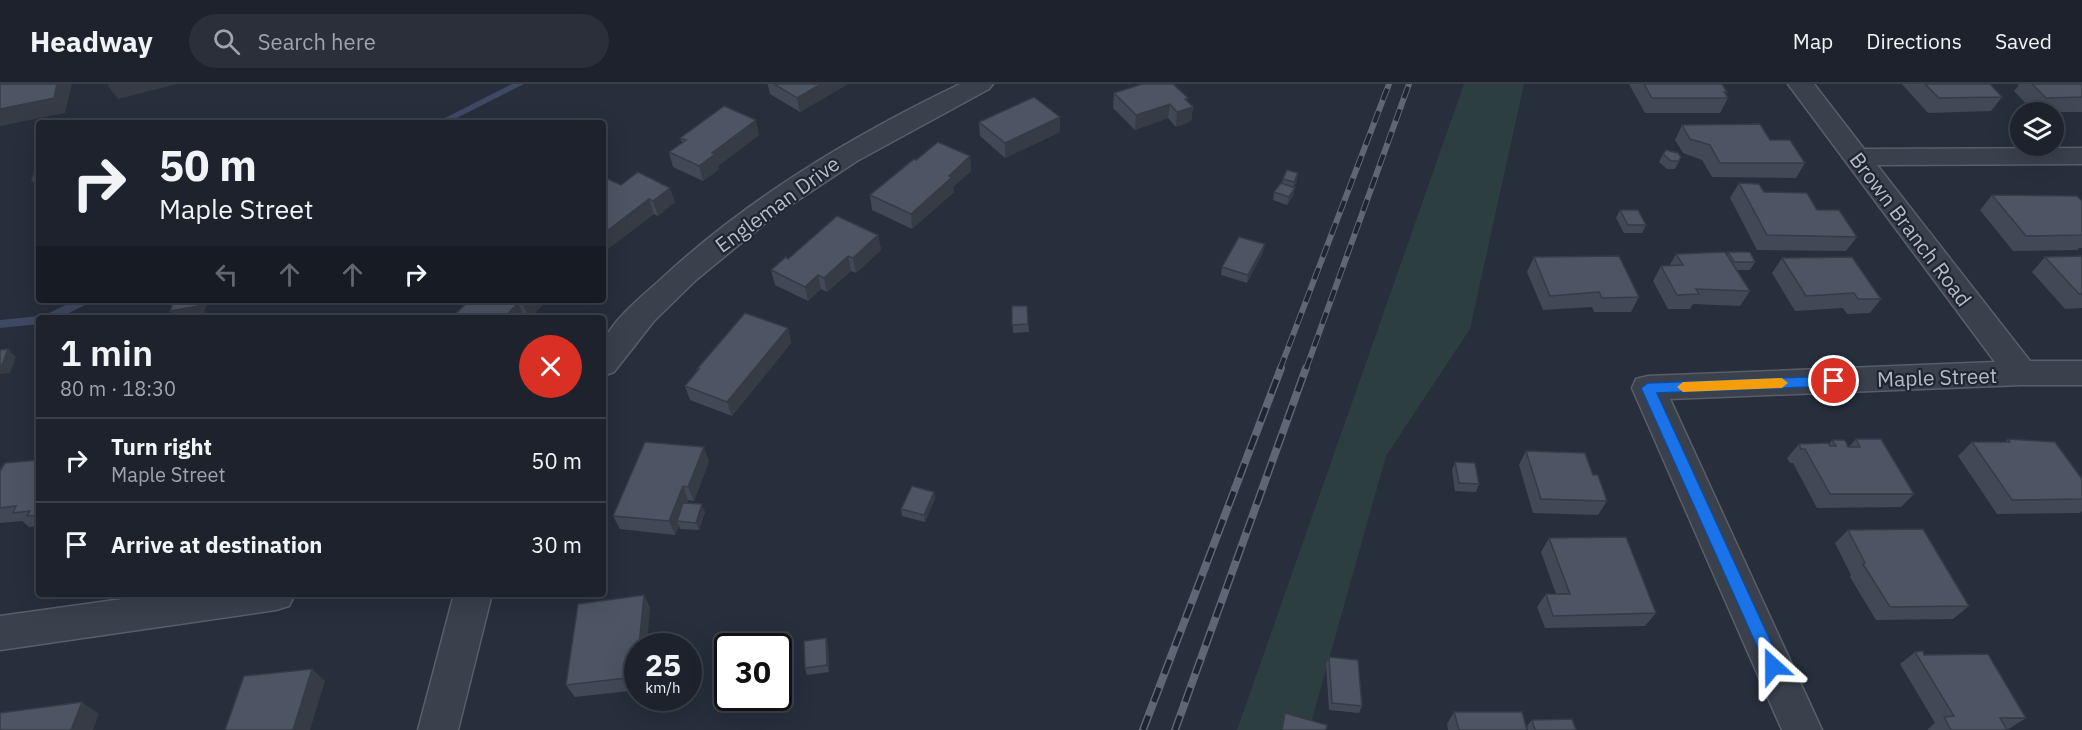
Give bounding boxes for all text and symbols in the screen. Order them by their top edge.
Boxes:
search box [189,14,609,68]
text: Headway [30,23,153,60]
icon: search [210,25,243,58]
text: Search here [258,27,376,56]
text: Map [1793,27,1833,55]
text: Directions [1866,27,1962,55]
text: Saved [1995,27,2052,55]
map controls [2010,102,2064,156]
button: layers [2010,102,2064,156]
text: 50 m [159,138,257,193]
icon: right [60,144,138,222]
street label: Brown Branch Road [1844,146,1978,312]
street label: Engleman Drive [709,149,845,259]
text: Maple Street [159,191,314,226]
icon: left [210,258,243,291]
icon: ahead [273,258,306,291]
icon: ahead [336,258,369,291]
icon: right [399,258,432,291]
text: 1 min [60,329,153,376]
button: close [519,335,582,398]
pin [1808,355,1859,406]
street label: Maple Street [1876,361,1998,393]
icon: arrive [1817,364,1850,397]
text: 80 m · 18:30 [60,375,176,402]
text: Turn right [111,432,212,461]
icon: right [60,444,93,477]
text: 50 m [531,446,582,475]
text: Maple Street [111,461,226,488]
icon: arrive [60,528,93,561]
text: Arrive at destination [111,530,322,559]
text: 30 m [531,530,582,559]
speed limit sign: 30 [714,633,792,711]
position arrow [1741,634,1805,698]
text: 25 [645,645,681,684]
text: km/h [645,678,681,697]

